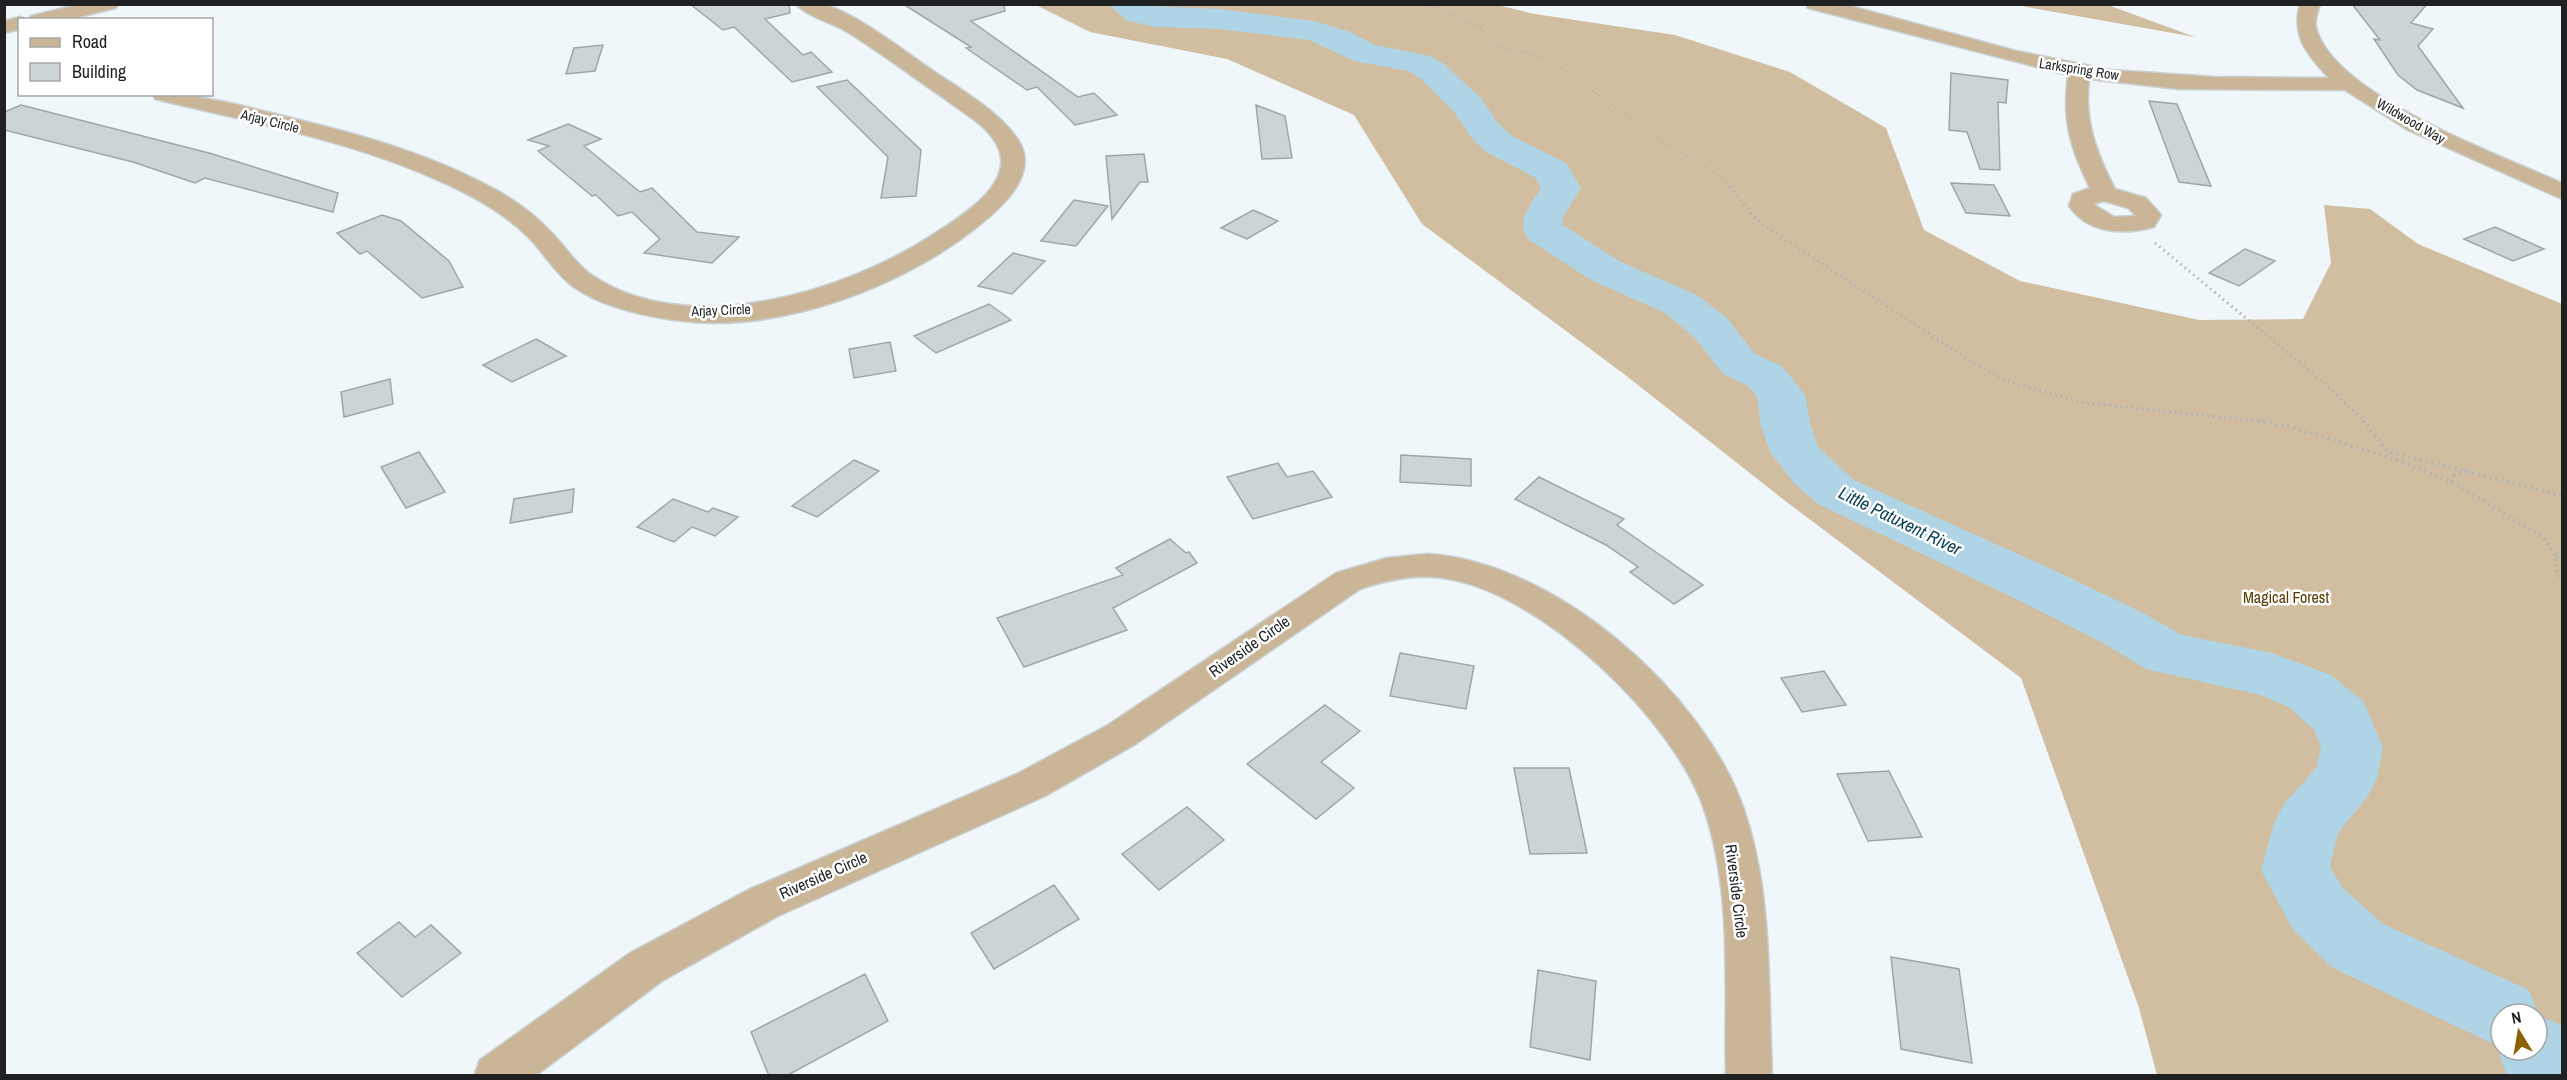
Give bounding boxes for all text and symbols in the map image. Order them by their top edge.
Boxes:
legend [18,18,213,96]
text: Road [72,29,107,54]
street label: Larkspring Row [2038,54,2121,84]
text: Building [72,59,127,84]
street label: Wildwood Way [2374,94,2449,148]
street label: Arjay Circle [238,105,301,137]
street label: Arjay Circle [690,300,751,320]
water label: Little Patuxent River [1835,480,1967,562]
park label: Magical Forest [2243,586,2329,608]
street label: Riverside Circle [1204,610,1294,682]
street label: Riverside Circle [1720,843,1754,939]
street label: Riverside Circle [776,846,870,904]
north arrow [2489,1002,2549,1062]
text: N [2509,1006,2523,1029]

